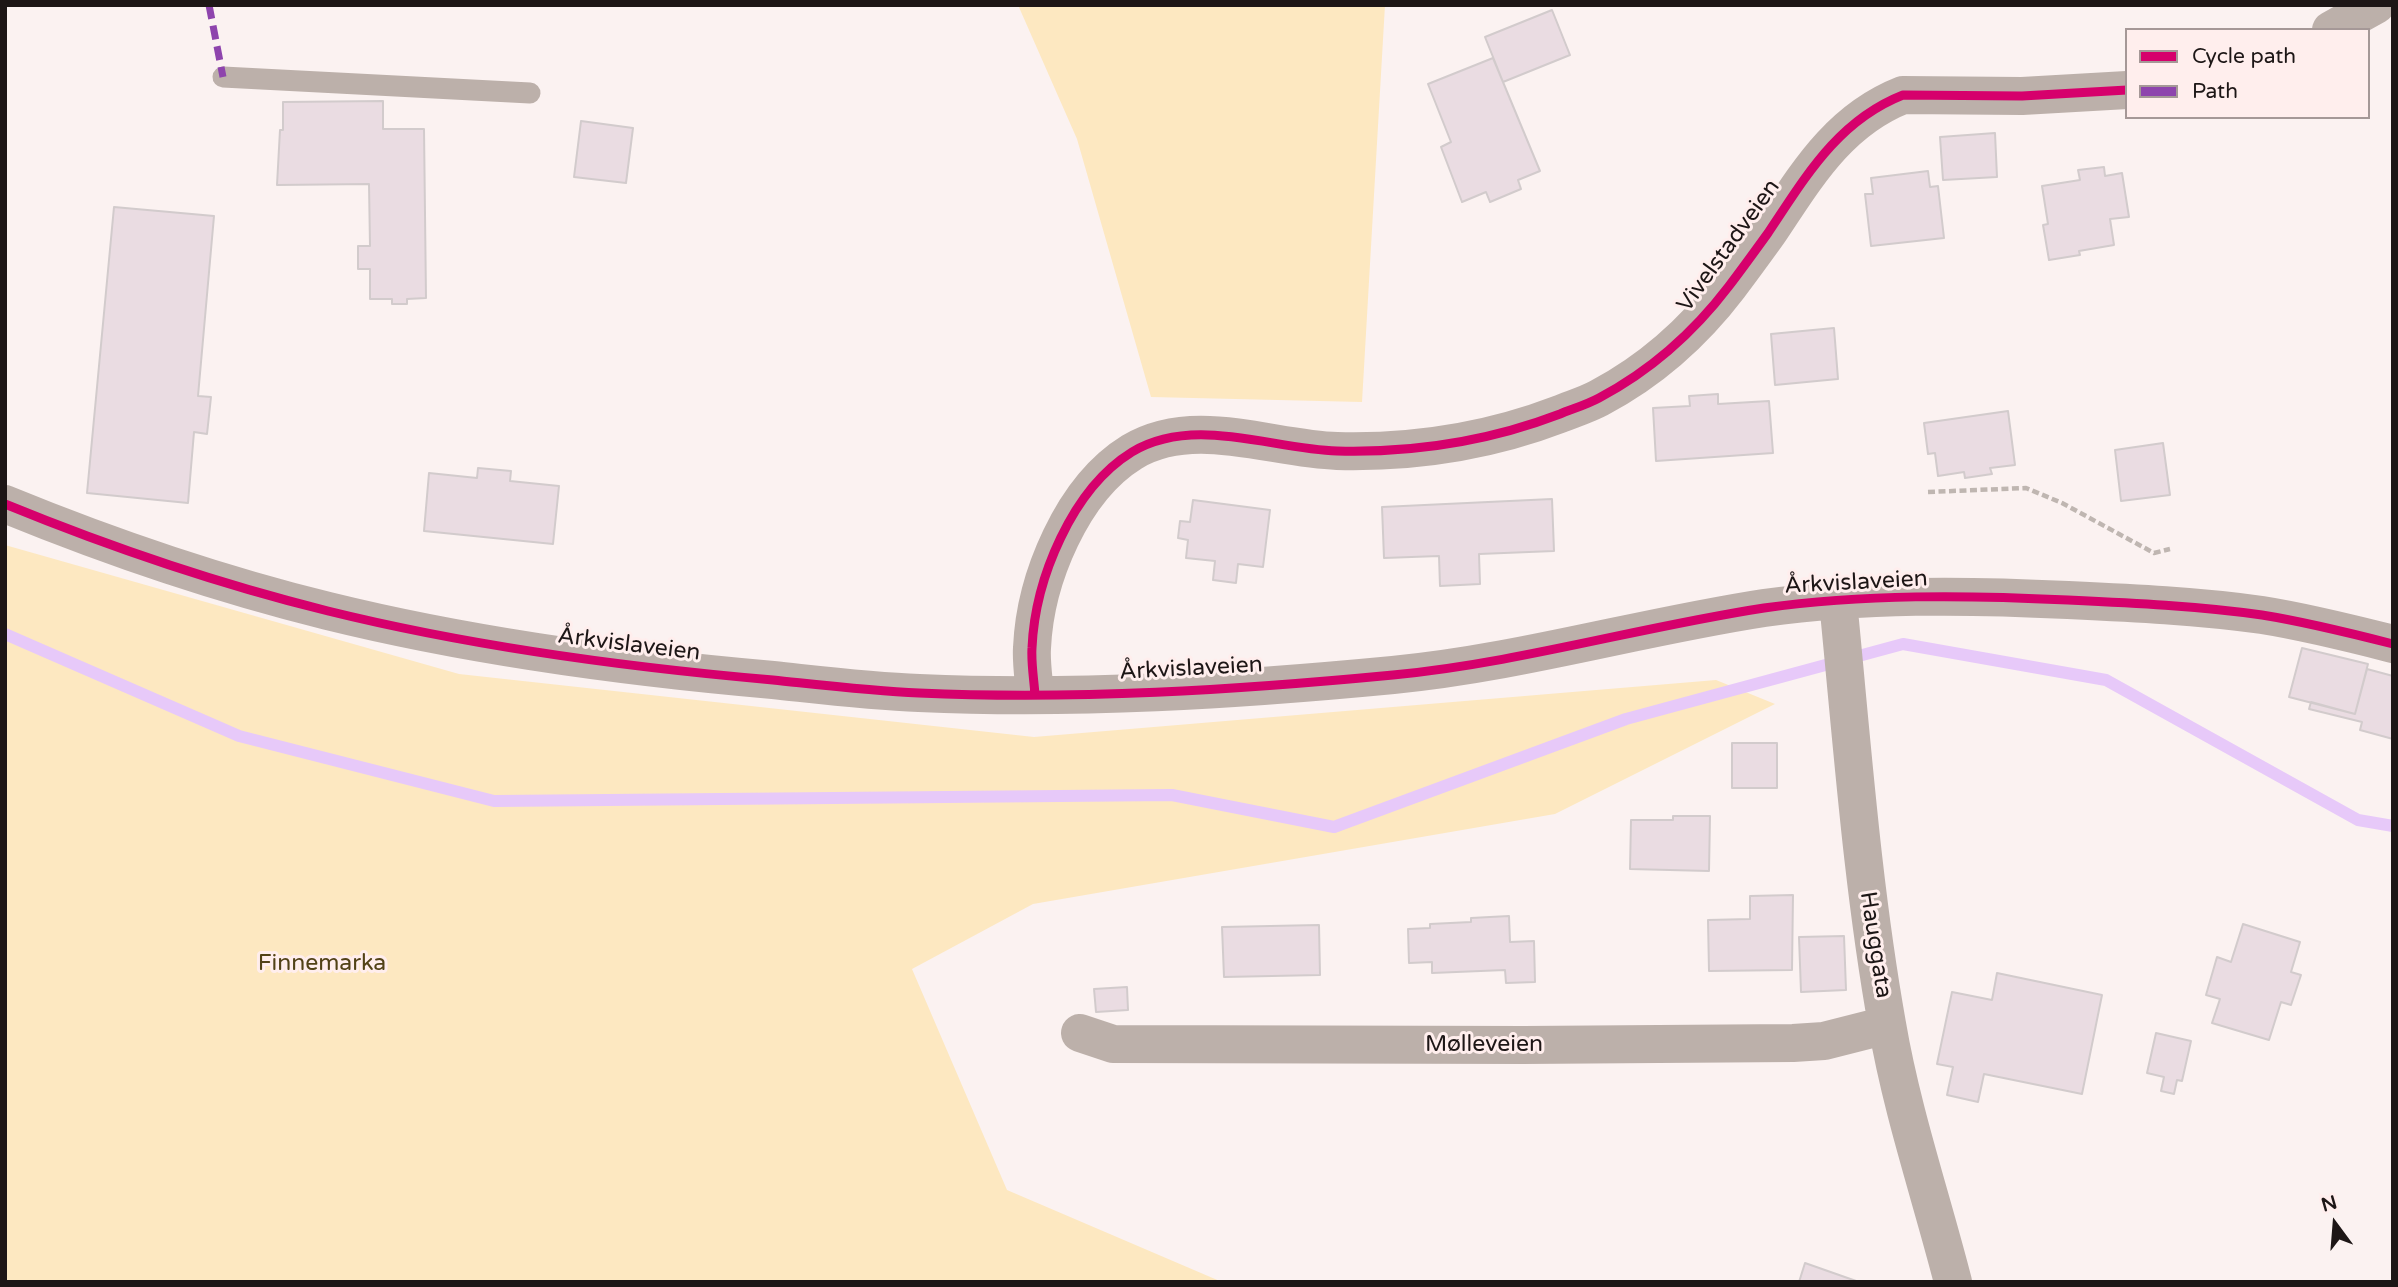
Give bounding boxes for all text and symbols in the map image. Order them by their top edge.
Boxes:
legend [2125,28,2370,119]
text: Cycle path [2192,44,2296,69]
text: Path [2192,79,2238,104]
street label: Vivelstadveien [1672,174,1786,318]
street label: Årkvislaveien [1784,565,1928,601]
street label: Årkvislaveien [556,623,702,667]
street label: Årkvislaveien [1119,651,1263,687]
street label: Hauggata [1853,890,1897,1000]
park label: Finnemarka [258,950,386,978]
street label: Mølleveien [1425,1031,1543,1059]
north arrow [2300,1189,2370,1259]
text: N [2319,1191,2340,1216]

